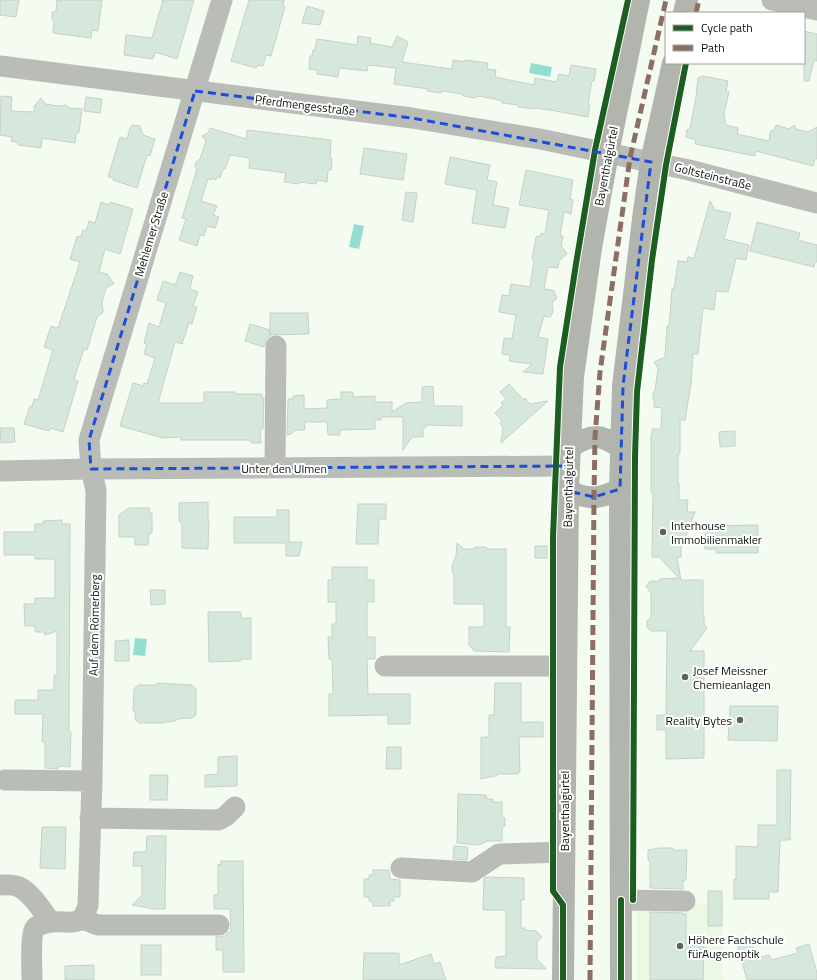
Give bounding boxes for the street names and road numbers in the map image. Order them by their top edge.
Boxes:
street label: Pferdmengesstraße [254,89,356,121]
street label: Bayenthalgürtel [589,125,623,207]
street label: Goltsteinstraße [673,157,753,195]
street label: Mehlemer Straße [129,189,173,279]
street label: Bayenthalgürtel [558,446,578,528]
street label: Unter den Ulmen [241,459,327,478]
street label: Auf dem Römerberg [84,574,104,676]
street label: Bayenthalgürtel [555,771,574,851]

